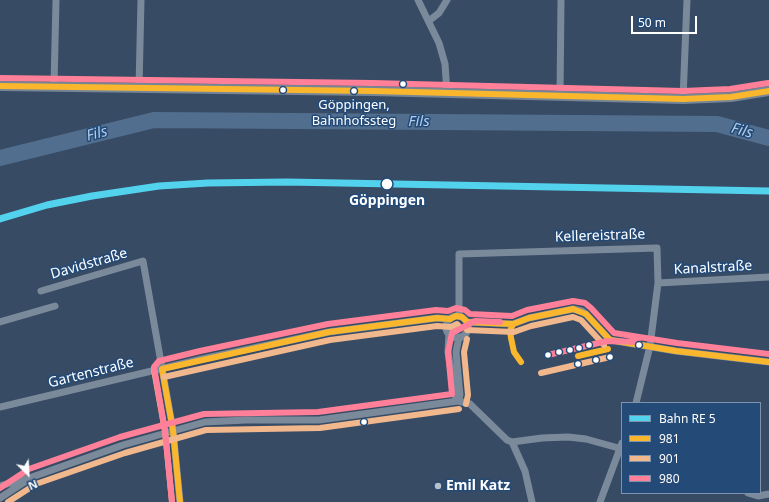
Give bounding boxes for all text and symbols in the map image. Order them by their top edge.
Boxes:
scale bar [633,8,699,34]
text: 50 m [638,14,666,31]
unlabelled marker [398,79,408,89]
unlabelled marker [278,85,288,95]
marker: Göppingen, Bahnhofssteg [349,86,359,96]
place label: Göppingen, Bahnhofssteg [312,97,396,128]
water label: Fils [408,113,430,131]
water label: Fils [729,120,755,142]
water label: Fils [84,123,110,145]
marker: Göppingen [380,177,394,191]
place label: Göppingen [349,193,425,209]
street label: Kellereistraße [554,226,646,246]
street label: Davidstraße [49,245,129,283]
street label: Kanalstraße [673,258,753,278]
unlabelled marker [584,340,594,350]
unlabelled marker [634,340,644,350]
unlabelled marker [574,343,584,353]
unlabelled marker [565,345,575,355]
unlabelled marker [554,347,564,357]
unlabelled marker [543,350,553,360]
unlabelled marker [605,352,615,362]
street label: Gartenstraße [47,354,135,392]
unlabelled marker [591,355,601,365]
unlabelled marker [573,359,583,369]
legend [621,402,761,494]
text: Bahn RE 5 [659,410,716,427]
unlabelled marker [359,417,369,427]
text: 981 [659,430,680,447]
text: 901 [659,450,680,467]
north arrow [8,454,48,494]
text: 980 [659,470,680,487]
text: N [26,477,40,494]
place label: Emil Katz [446,478,510,494]
marker: Emil Katz [433,481,443,491]

